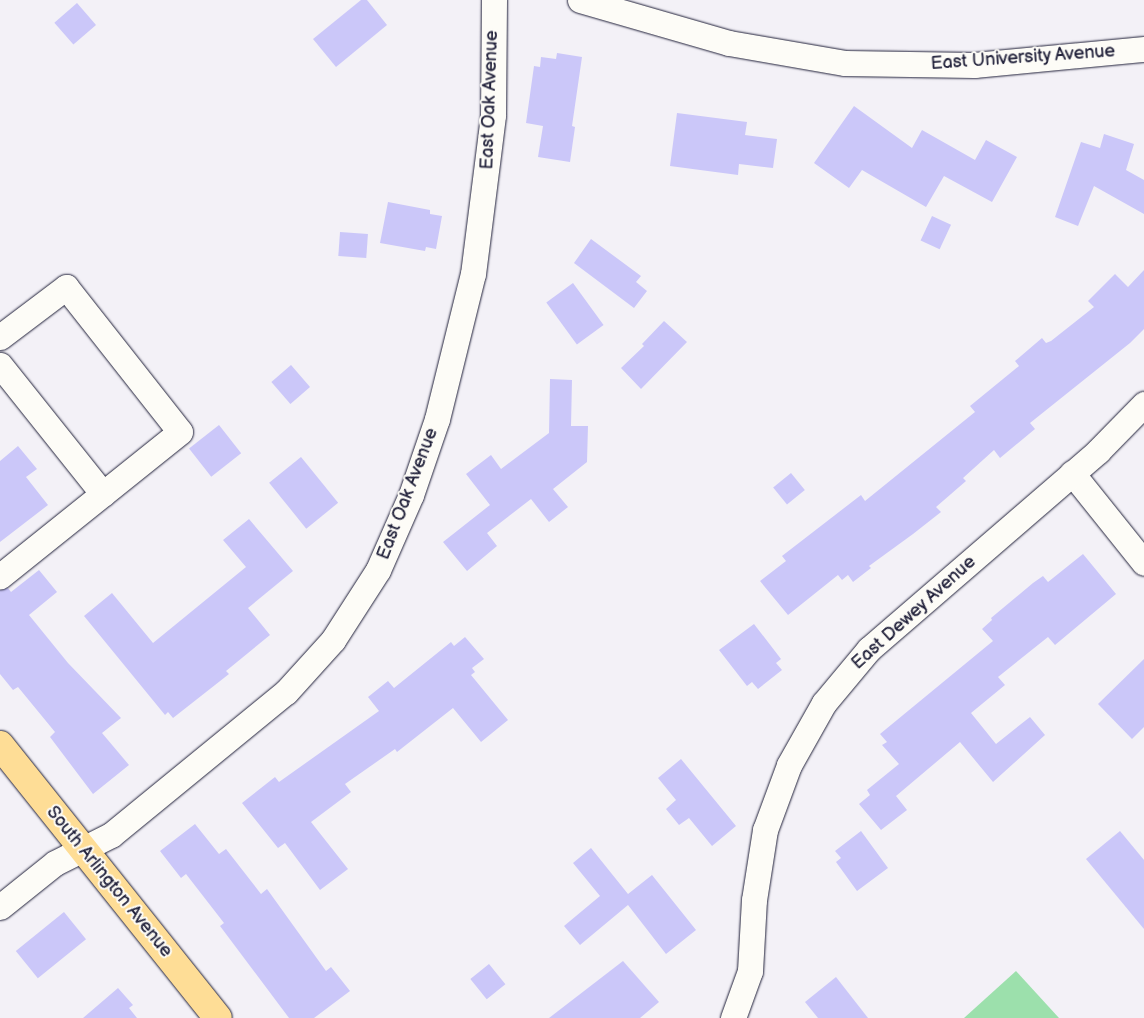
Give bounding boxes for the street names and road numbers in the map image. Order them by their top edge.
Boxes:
street label: East Oak Avenue [477,30,503,170]
street label: East University Avenue [930,41,1116,75]
street label: East Oak Avenue [373,425,443,563]
street label: East Dewey Avenue [847,551,981,675]
street label: South Arlington Avenue [41,802,177,962]

